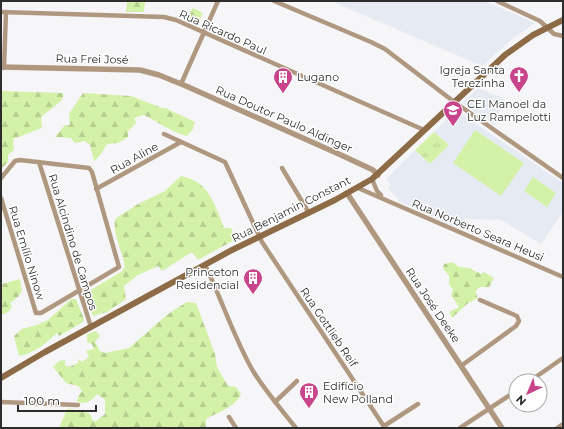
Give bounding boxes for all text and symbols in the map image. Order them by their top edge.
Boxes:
street label: Rua Ricardo Paul [177,6,269,58]
street label: Rua Frei José [56,51,129,67]
place label: Igreja Santa Terezinha [439,63,505,90]
church icon: Igreja Santa Terezinha [508,65,530,93]
building icon: Lugano [272,66,294,94]
place label: Lugano [297,70,339,84]
street label: Rua Doutor Paulo Aldinger [213,82,355,156]
place label: CEI Manoel da Luz Rampelotti [467,97,551,124]
school or university icon: CEI Manoel da Luz Rampelotti [442,99,464,127]
street label: Rua Aline [108,139,161,177]
street label: Rua Alcindino de Campos [46,172,101,313]
street label: Rua Benjamin Constant [229,173,353,245]
street label: Rua Norberto Seara Heusi [410,196,546,264]
street label: Rua Emílio Ninow [6,204,48,302]
place label: Princeton Residencial [176,265,239,292]
street label: Rua José Deeke [403,265,463,345]
building icon: Princeton Residencial [242,267,264,295]
street label: Rua Gottlieb Reif [297,284,362,371]
north arrow [508,373,548,413]
place label: Edifício New Polland [323,379,393,406]
building icon: Edifício New Polland [298,381,320,409]
scale bar [18,387,96,413]
text: N [513,392,529,408]
text: 100 m [24,393,60,408]

